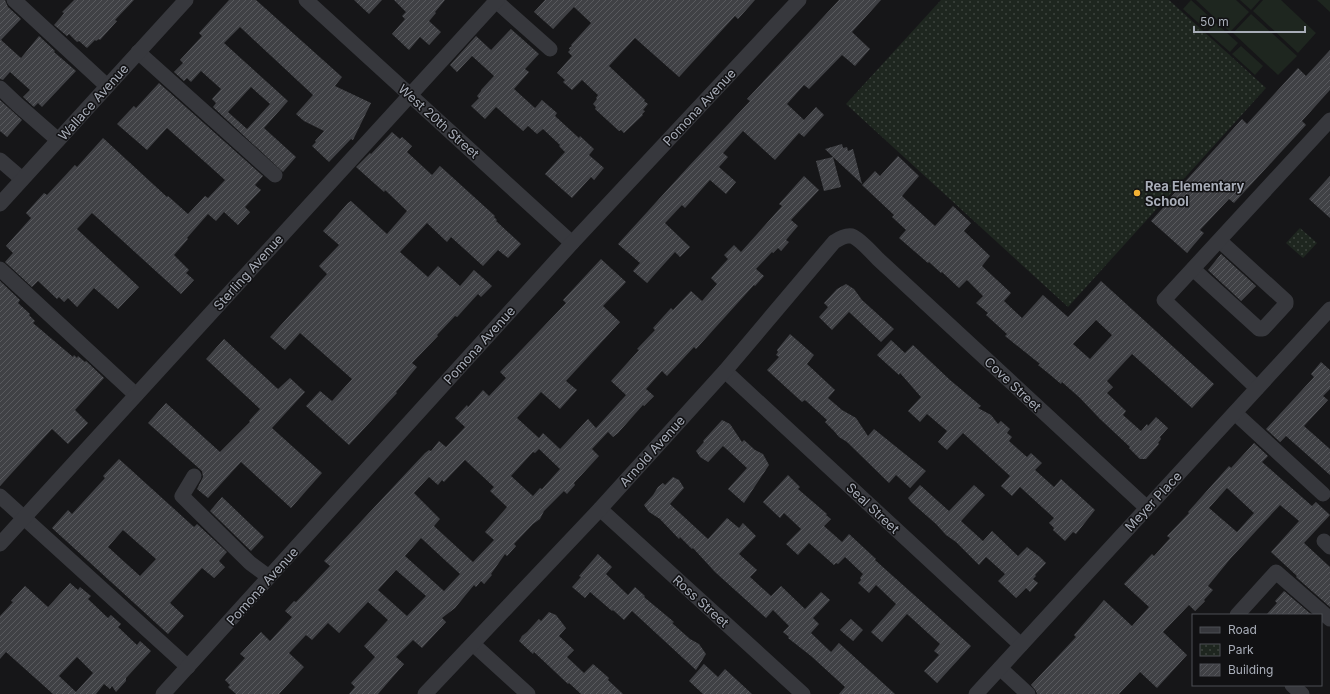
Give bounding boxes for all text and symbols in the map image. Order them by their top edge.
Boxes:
scale bar [1194,8,1305,34]
text: 50 m [1200,14,1229,29]
street label: Wallace Avenue [54,60,132,144]
street label: Pomona Avenue [659,65,739,149]
street label: West 20th Street [395,81,483,161]
place label: Rea Elementary School [1145,178,1245,209]
marker: Rea Elementary School [1132,188,1142,198]
street label: Sterling Avenue [210,231,286,313]
street label: Pomona Avenue [440,303,518,387]
street label: Cove Street [981,354,1045,414]
street label: Arnold Avenue [616,412,688,490]
street label: Meyer Place [1121,468,1185,534]
street label: Seal Street [843,479,903,537]
street label: Pomona Avenue [223,544,301,628]
street label: Ross Street [670,572,732,630]
legend [1192,614,1322,686]
text: Road [1228,622,1257,637]
text: Park [1228,642,1254,657]
text: Building [1228,662,1273,677]

